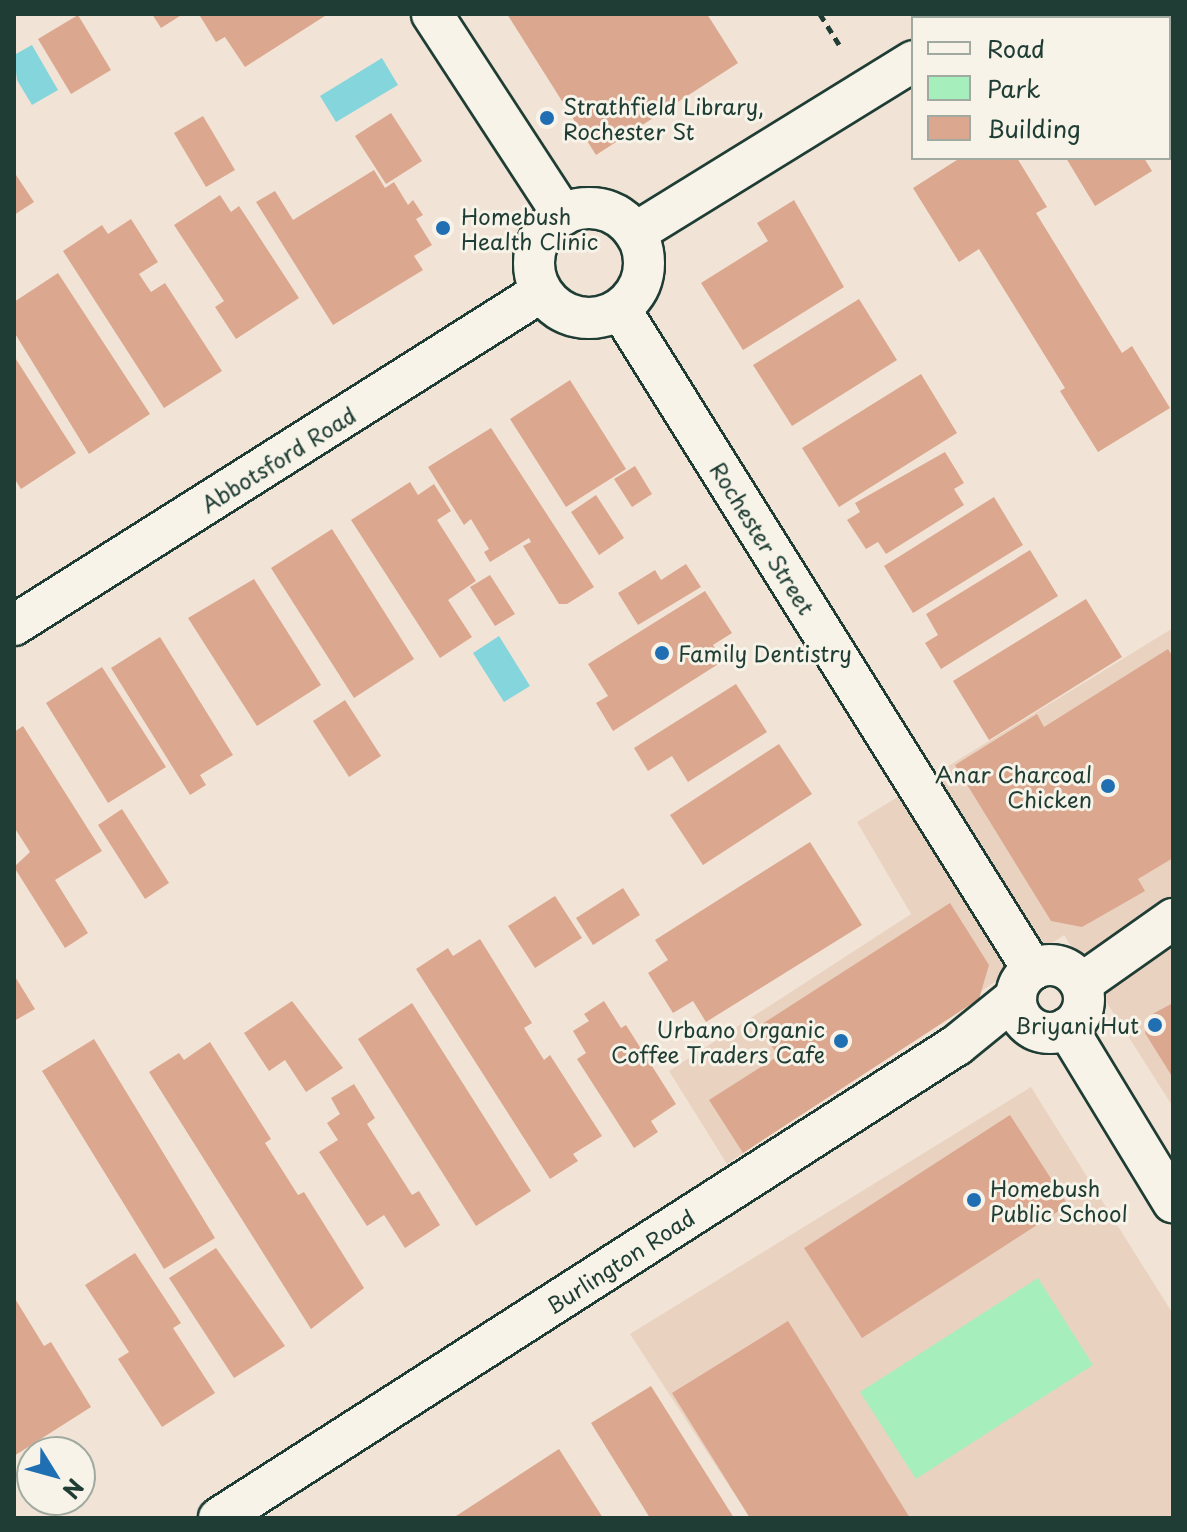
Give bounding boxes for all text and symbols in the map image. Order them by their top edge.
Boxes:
legend [911,16,1171,160]
text: Road [987,30,1045,66]
text: Park [987,70,1041,106]
place label: Strathfield Library, Rochester St [563,92,765,144]
marker: Strathfield Library, Rochester St [538,109,556,127]
text: Building [987,110,1081,146]
place label: Homebush Health Clinic [461,202,599,254]
marker: Homebush Health Clinic [432,217,454,239]
street label: Abbotsford Road [196,401,360,517]
street label: Rochester Street [705,457,821,619]
place label: Family Dentistry [678,640,853,666]
marker: Family Dentistry [653,644,671,662]
place label: Anar Charcoal Chicken [934,760,1092,812]
marker: Anar Charcoal Chicken [1099,777,1117,795]
place label: Briyani Hut [1014,1012,1139,1038]
place label: Urbano Organic Coffee Traders Cafe [610,1015,825,1066]
marker: Briyani Hut [1146,1016,1164,1034]
marker: Urbano Organic Coffee Traders Cafe [832,1032,850,1050]
place label: Homebush Public School [990,1174,1129,1226]
marker: Homebush Public School [965,1191,983,1209]
street label: Burlington Road [541,1203,699,1319]
north arrow [16,1436,96,1516]
text: N [56,1473,92,1506]

